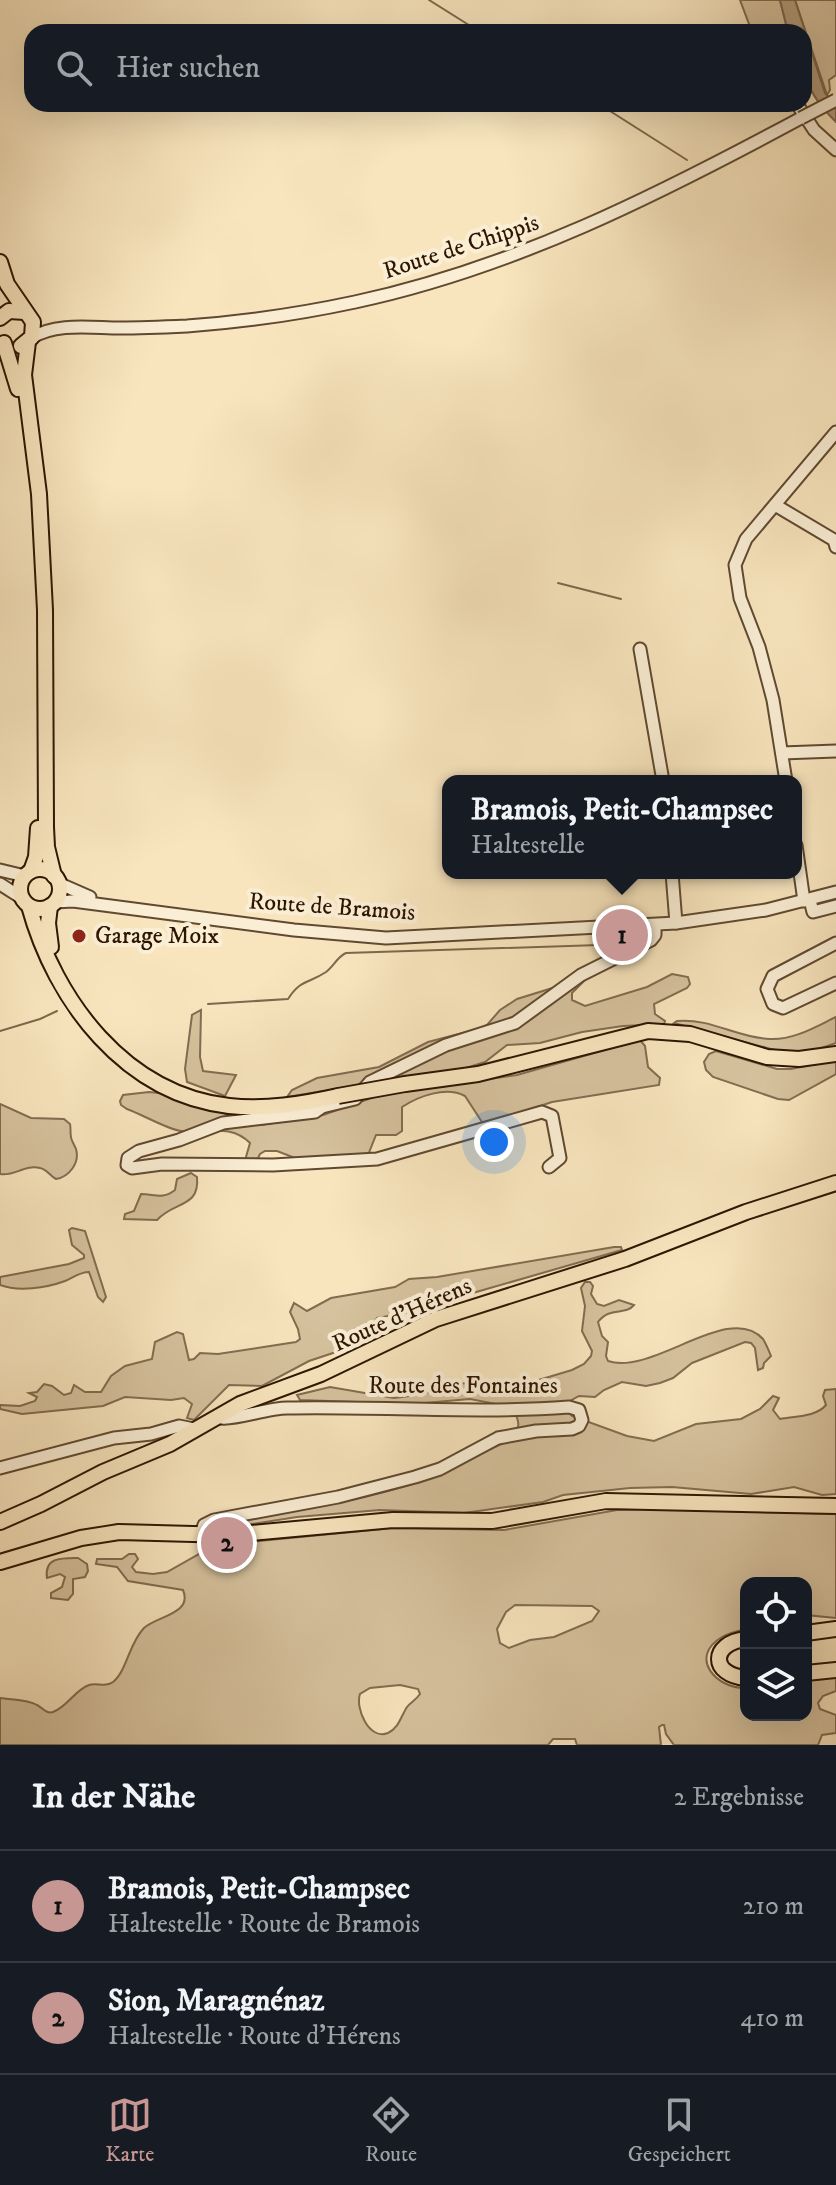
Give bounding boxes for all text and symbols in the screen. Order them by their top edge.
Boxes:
search box [24,24,812,112]
icon: search [52,46,96,90]
text: Hier suchen [116,50,260,87]
street label: Route de Chippis [379,208,543,286]
popup [442,775,802,879]
text: Bramois, Petit-Champsec [471,792,773,829]
text: Haltestelle [471,829,585,862]
street label: Route de Bramois [248,886,416,928]
pin: 1 [596,905,648,965]
place label: Garage Moix [95,921,219,951]
marker: Garage Moix [70,927,88,945]
your location [474,1122,514,1162]
street label: Route d'Hérens [328,1271,476,1359]
street label: Route des Fontaines [368,1371,558,1401]
pin: 2 [201,1513,253,1573]
map controls [740,1577,812,1721]
button: locate [740,1577,812,1649]
button: layers [740,1649,812,1721]
text: In der Nähe [32,1776,195,1818]
text: 2 Ergebnisse [674,1781,804,1814]
text: Bramois, Petit-Champsec [108,1871,410,1908]
text: 1 [53,1890,63,1923]
text: 210 m [743,1890,804,1923]
text: Haltestelle · Route de Bramois [108,1908,420,1941]
text: Sion, Maragnénaz [108,1983,324,2020]
text: 2 [52,2002,64,2035]
text: 410 m [740,2002,804,2035]
text: Haltestelle · Route d'Hérens [108,2020,401,2053]
tab: Karte [105,2093,154,2168]
tab: Route [365,2093,417,2168]
tab: Gespeichert [628,2093,731,2168]

